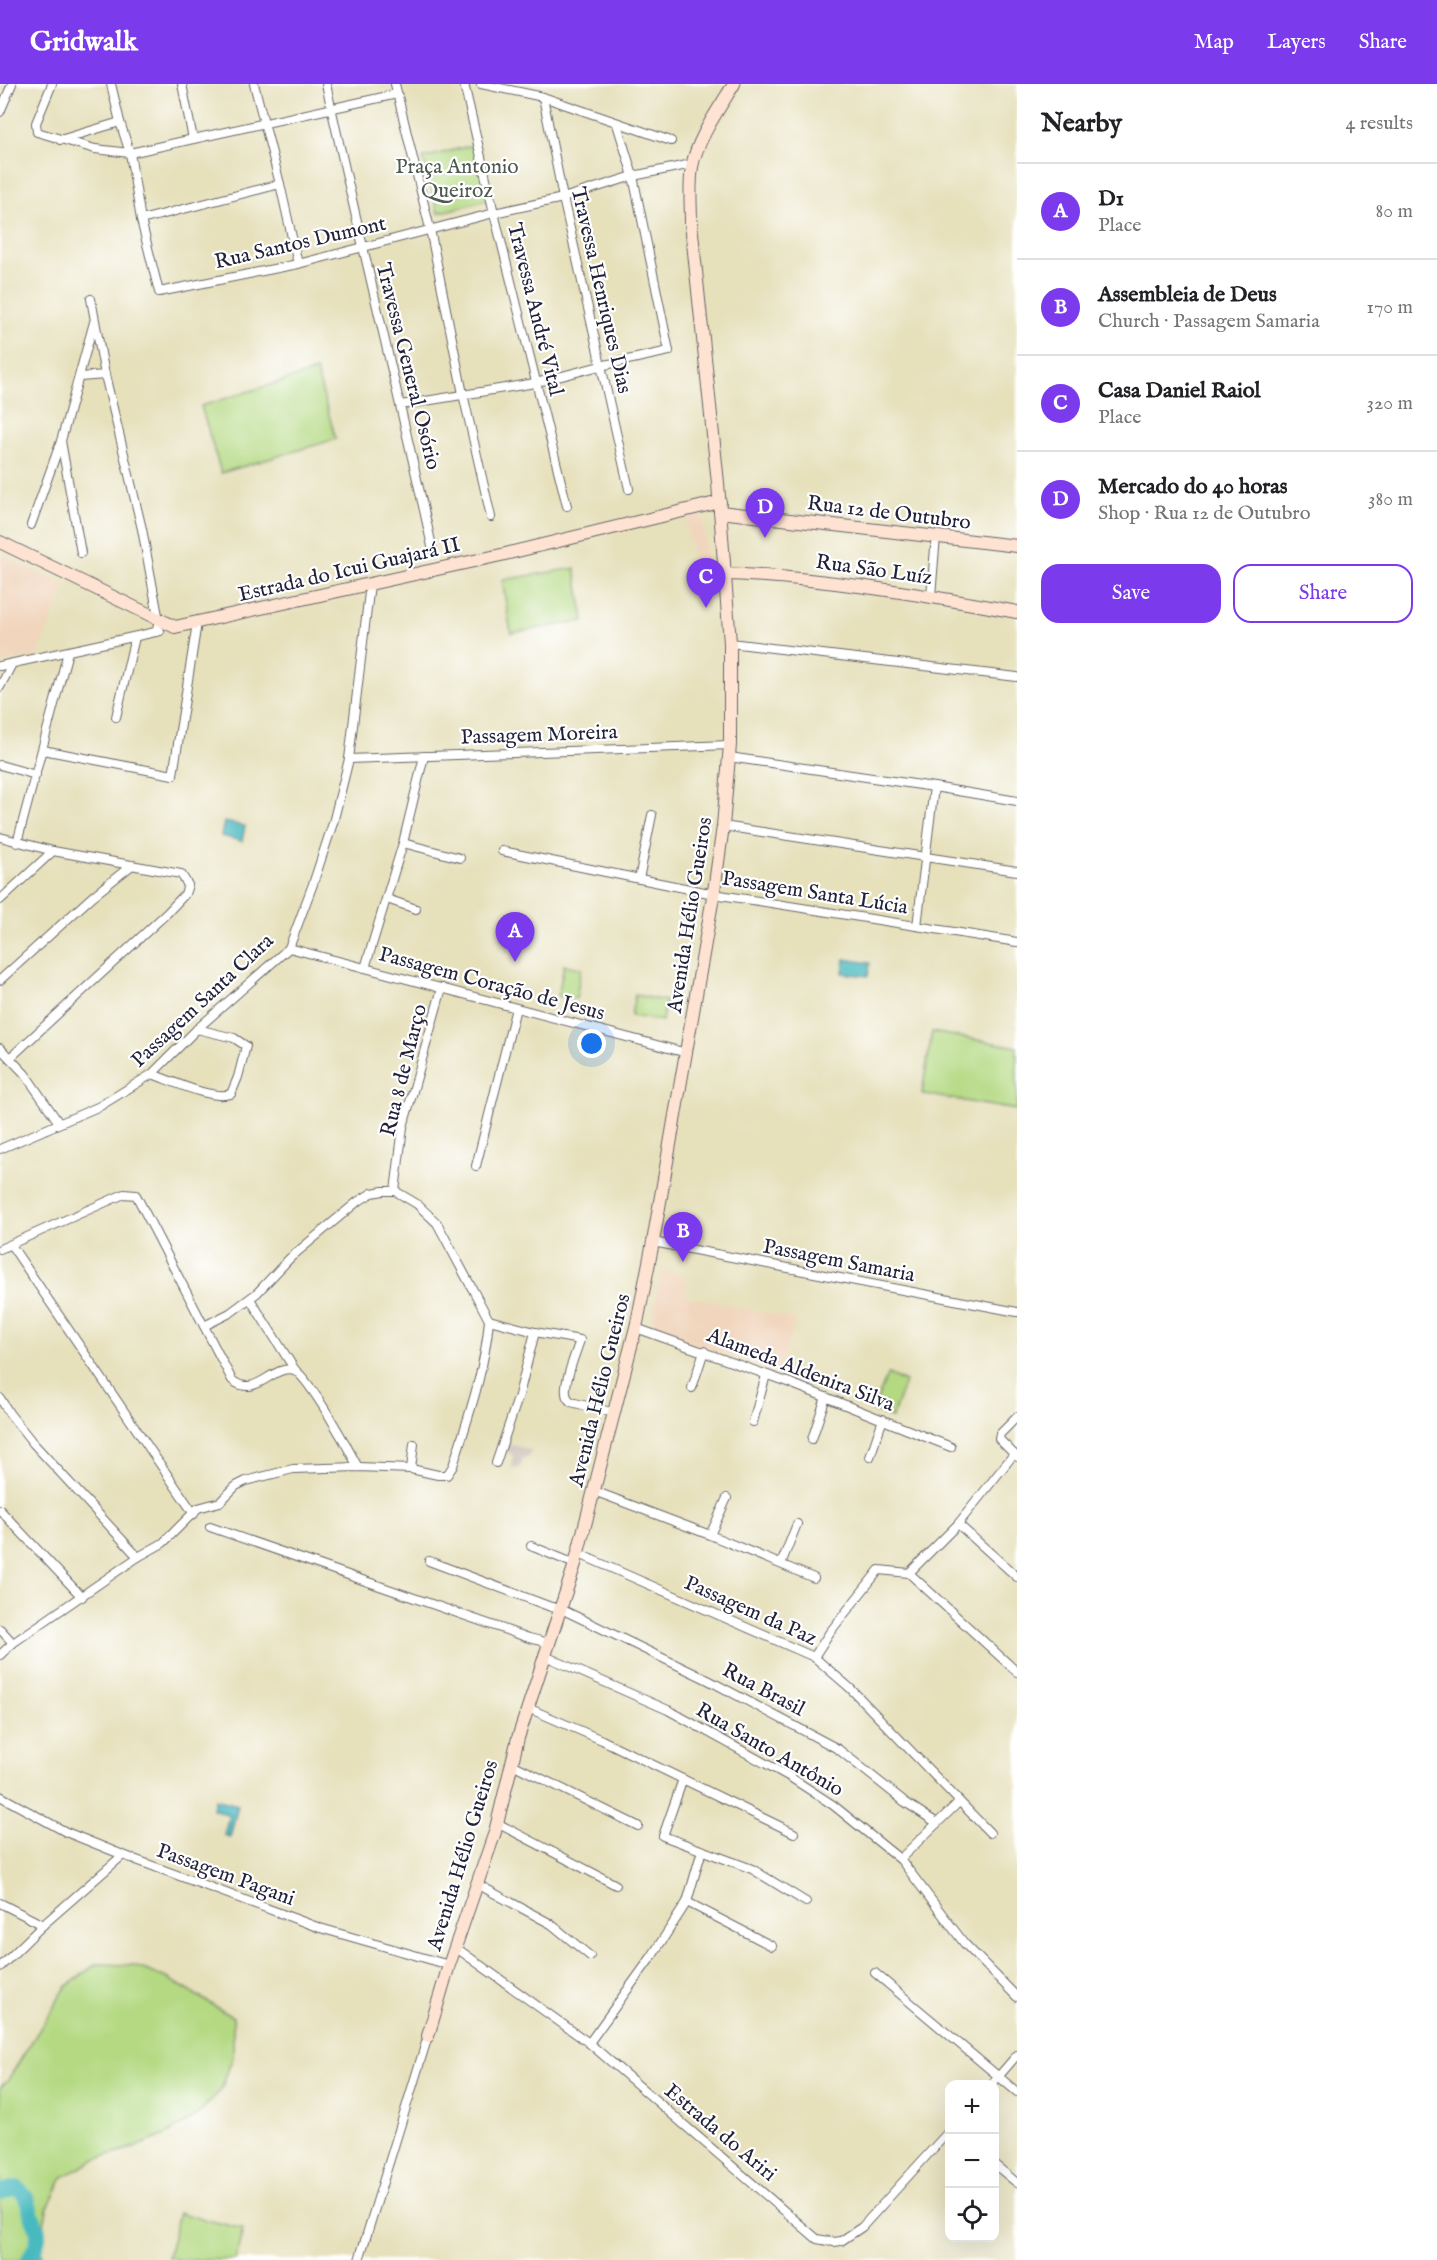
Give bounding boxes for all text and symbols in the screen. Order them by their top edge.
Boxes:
text: Gridwalk [30,25,138,60]
text: Map [1194,29,1234,56]
text: Layers [1267,29,1326,56]
text: Share [1359,29,1407,56]
text: Nearby [1041,107,1122,140]
text: 4 results [1346,111,1413,136]
park label: Praça Antonio Queiroz [395,154,519,205]
street label: Travessa Henriques Dias [564,184,637,396]
text: D1 [1098,185,1124,213]
text: A [1054,199,1067,224]
text: 80 m [1376,199,1413,224]
street label: Rua Santos Dumont [212,211,389,276]
text: Place [1098,213,1141,238]
street label: Travessa André Vital [500,220,569,399]
street label: Travessa General Osório [369,260,446,473]
text: Assembleia de Deus [1098,281,1277,309]
text: B [1054,295,1067,320]
text: 170 m [1367,295,1413,320]
text: Church · Passagem Samaria [1098,309,1320,334]
text: Casa Daniel Raiol [1098,377,1261,405]
text: C [1053,391,1068,416]
text: 320 m [1367,391,1413,416]
text: Place [1098,405,1141,430]
text: Mercado do 40 horas [1098,473,1288,501]
text: D [1052,487,1069,512]
text: 380 m [1368,487,1413,512]
pin: D [746,488,784,538]
street label: Rua 12 de Outubro [805,490,972,537]
text: Shop · Rua 12 de Outubro [1098,501,1310,526]
street label: Estrada do Icui Guajará II [236,532,463,609]
street label: Rua São Luíz [814,549,934,592]
pin: C [686,558,726,608]
button: Save [1041,564,1221,623]
button: Share [1233,564,1413,623]
street label: Passagem Moreira [460,719,619,752]
street label: Avenida Hélio Gueiros [662,815,719,1016]
street label: Passagem Santa Lúcia [720,865,911,922]
pin: A [496,912,534,962]
street label: Passagem Santa Clara [126,927,281,1074]
street label: Passagem Coração de Jesus [376,941,607,1028]
street label: Rua 8 de Março [375,1001,434,1139]
your location [577,1029,606,1058]
pin: B [664,1212,702,1262]
street label: Passagem Samaria [760,1233,918,1290]
street label: Avenida Hélio Gueiros [563,1291,638,1491]
street label: Alameda Aldenira Silva [702,1322,899,1419]
street label: Passagem da Paz [680,1570,821,1653]
street label: Rua Brasil [717,1657,810,1723]
street label: Rua Santo Antônio [691,1697,848,1804]
street label: Avenida Hélio Gueiros [421,1757,505,1955]
street label: Passagem Pagani [153,1838,298,1913]
street label: Estrada do Ariri [658,2078,782,2188]
map controls [945,2080,999,2242]
button: + [945,2080,999,2134]
button: − [945,2134,999,2188]
button: locate [945,2188,999,2242]

